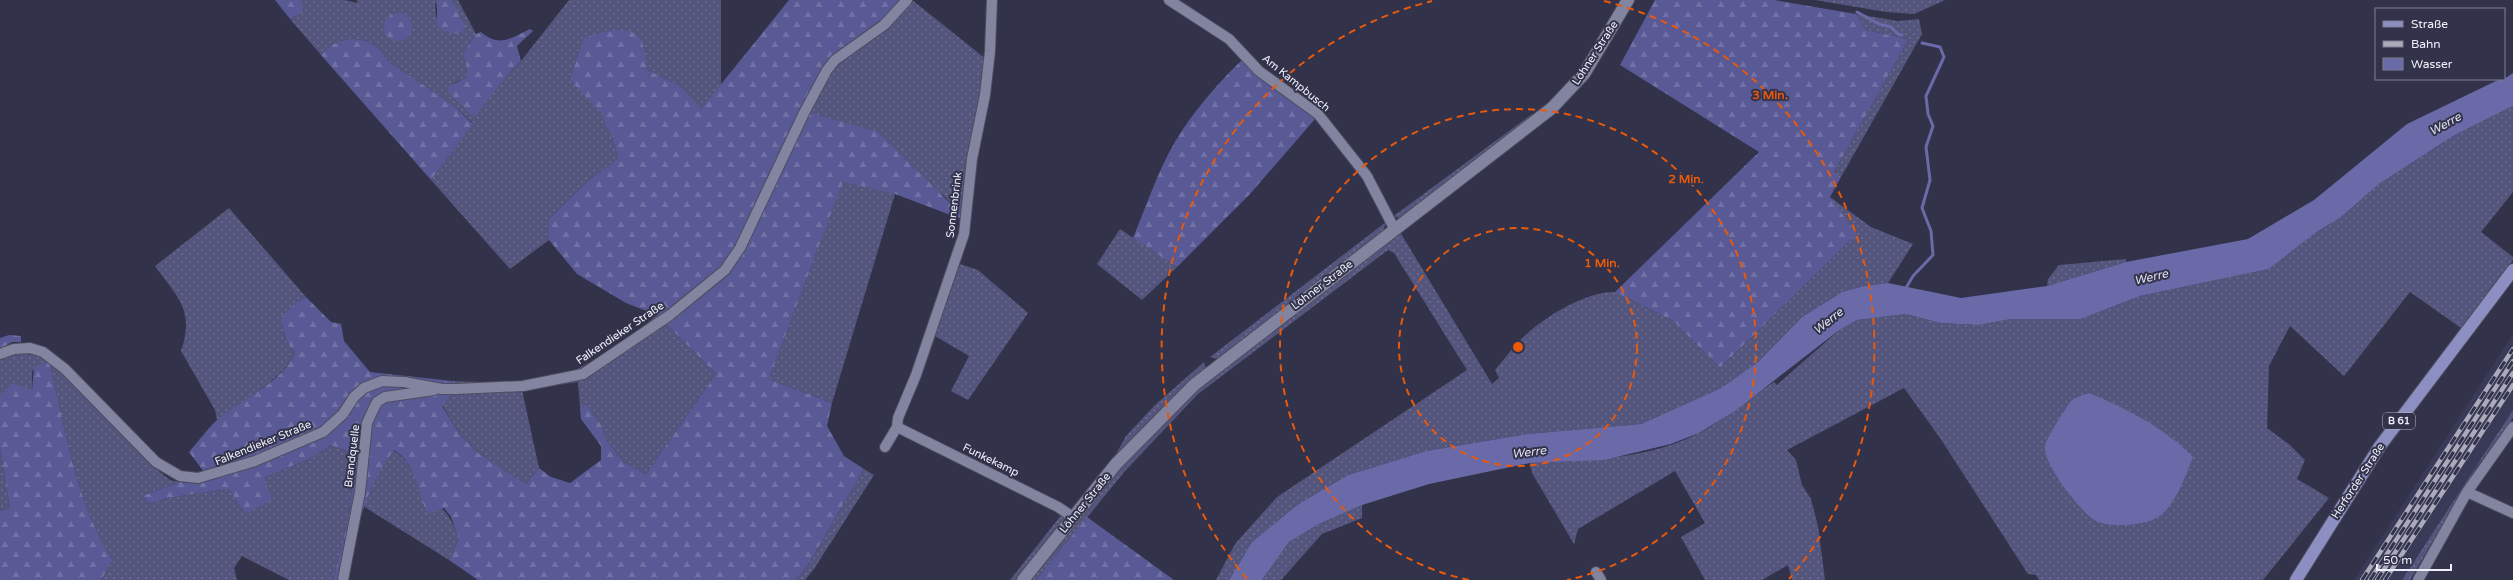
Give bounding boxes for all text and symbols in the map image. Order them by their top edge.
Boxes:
legend [2375,8,2505,80]
text: Straße [2411,17,2448,31]
street label: Löhner Straße [1569,19,1621,87]
text: Bahn [2411,37,2441,51]
street label: Am Kampbusch [1260,52,1332,114]
text: Wasser [2411,57,2453,71]
text: 3 Min. [1752,88,1788,102]
water label: Werre [2427,109,2464,138]
street label: Sonnenbrink [944,171,964,239]
text: 2 Min. [1668,172,1704,186]
text: 1 Min. [1584,256,1620,270]
street label: Löhner Straße [1289,258,1355,312]
water label: Werre [2133,266,2170,288]
street label: Falkendieker Straße [574,299,666,367]
water label: Werre [1810,304,1847,337]
centre of rings [1511,340,1525,354]
road number: B 61 [2383,413,2415,429]
street label: Falkendieker Straße [213,418,313,468]
street label: Brandquelle [342,424,362,488]
street label: Funkekamp [961,441,1021,479]
street label: Herforder Straße [2329,441,2387,521]
water label: Werre [1511,443,1548,461]
street label: Löhner Straße [1057,470,1113,536]
scale bar [2377,546,2451,572]
text: 50 m [2383,553,2412,567]

